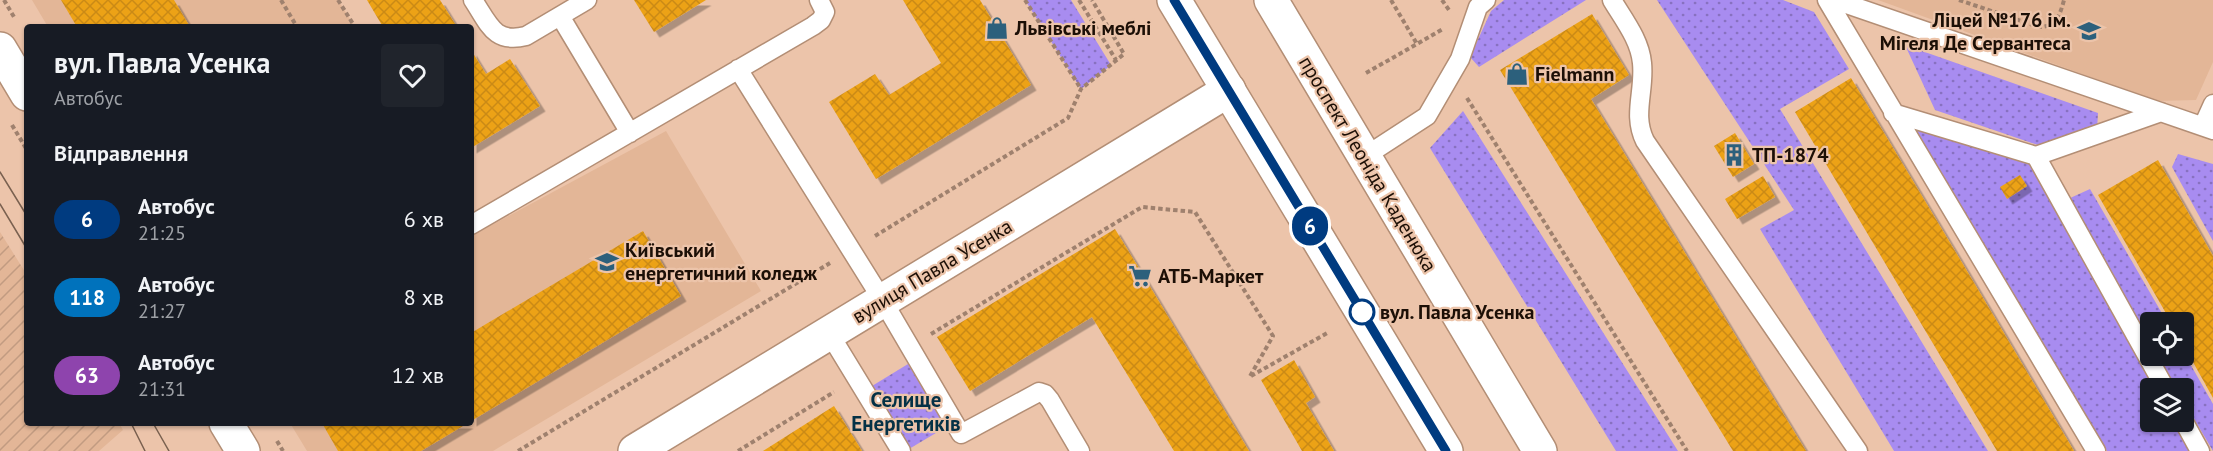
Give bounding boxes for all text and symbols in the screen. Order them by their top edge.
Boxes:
place label: Ліцей №176 ім. Мігеля Де Сервантеса [1880,7,2071,56]
shop icon: Львівські меблі [984,15,1010,41]
place label: Львівські меблі [1014,15,1151,41]
school or university icon: Ліцей №176 ім. Мігеля Де Сервантеса [2076,18,2102,44]
text: вул. Павла Усенка [54,44,270,81]
button: heart [381,44,444,107]
street label: проспект Леоніда Каденюка [1293,51,1443,277]
shop icon: Fielmann [1504,61,1530,87]
place label: Fielmann [1535,61,1614,87]
text: Автобус [54,85,123,111]
text: Відправлення [54,139,188,167]
building icon: ТП-1874 [1721,142,1747,168]
place label: ТП-1874 [1752,142,1829,168]
text: Автобус [138,192,215,220]
text: 6 хв [404,205,444,233]
text: 6 [81,206,93,233]
line badge: 6 [1290,206,1330,246]
street label: вулиця Павла Усенка [847,213,1017,329]
text: 6 [1304,213,1316,240]
text: 21:25 [138,220,186,246]
place label: Київський енергетичний коледж [625,237,817,286]
school or university icon: Київський енергетичний коледж [594,249,620,275]
supermarket icon: АТБ-Маркет [1127,263,1153,289]
place label: АТБ-Маркет [1158,263,1264,289]
text: Автобус [138,270,215,298]
text: 8 хв [404,283,444,311]
text: 118 [69,284,105,311]
text: 21:27 [138,298,186,324]
marker: вул. Павла Усенка [1349,299,1375,325]
place label: вул. Павла Усенка [1380,299,1535,325]
map controls [2140,312,2194,432]
button: locate [2140,312,2194,366]
text: Автобус [138,348,215,376]
text: 12 хв [392,361,444,389]
text: 63 [75,362,99,389]
text: 21:31 [138,376,186,402]
button: layers [2140,378,2194,432]
district label: Селище Енергетиків [851,386,961,437]

